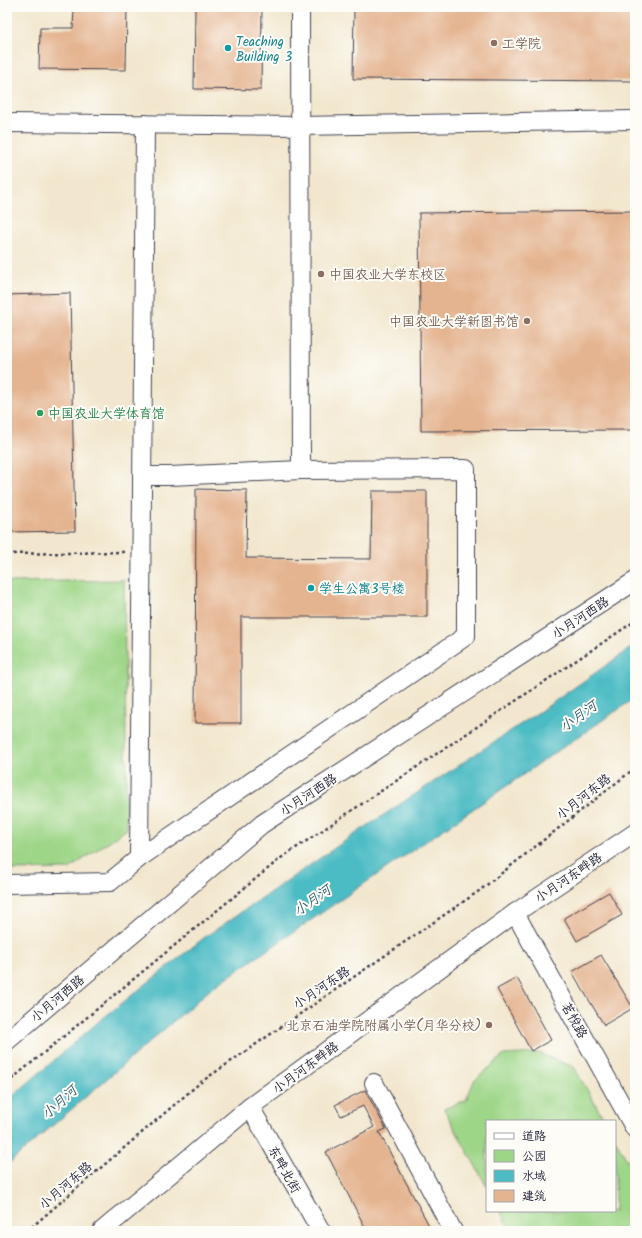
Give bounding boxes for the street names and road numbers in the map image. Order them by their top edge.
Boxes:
street label: 小月河西路 [548,592,614,645]
street label: 小月河西路 [276,769,342,822]
street label: 小月河东路 [552,769,616,825]
street label: 小月河东畔路 [531,848,607,909]
street label: 小月河东路 [289,961,355,1015]
street label: 小月河西路 [26,970,90,1028]
street label: 茗悦路 [555,999,592,1043]
street label: 小月河东畔路 [268,1037,344,1100]
street label: 东畔北街 [262,1142,305,1198]
street label: 小月河东路 [35,1157,97,1215]

